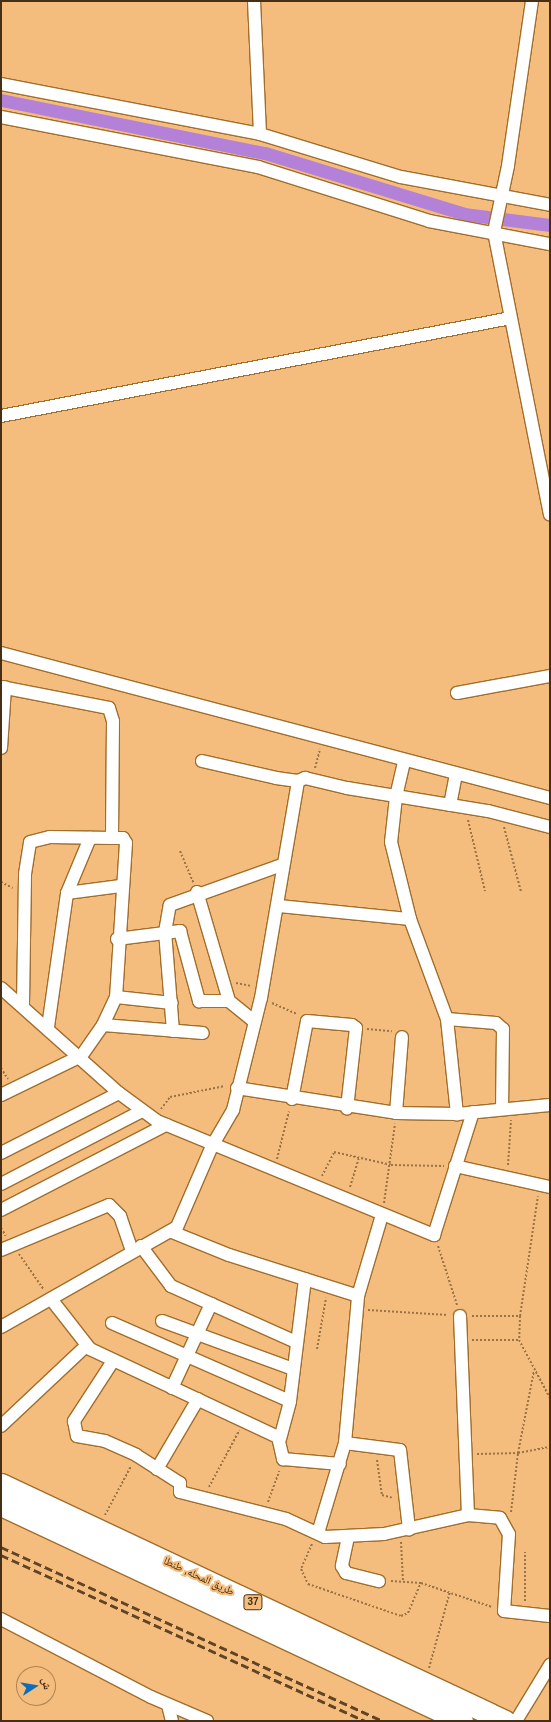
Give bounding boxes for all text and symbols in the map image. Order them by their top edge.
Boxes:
street label: طريق المحله, طنطا [162,1554,236,1598]
road number: 37 [243,1594,263,1610]
north arrow [16,1666,56,1706]
text: ش [40,1677,54,1691]

